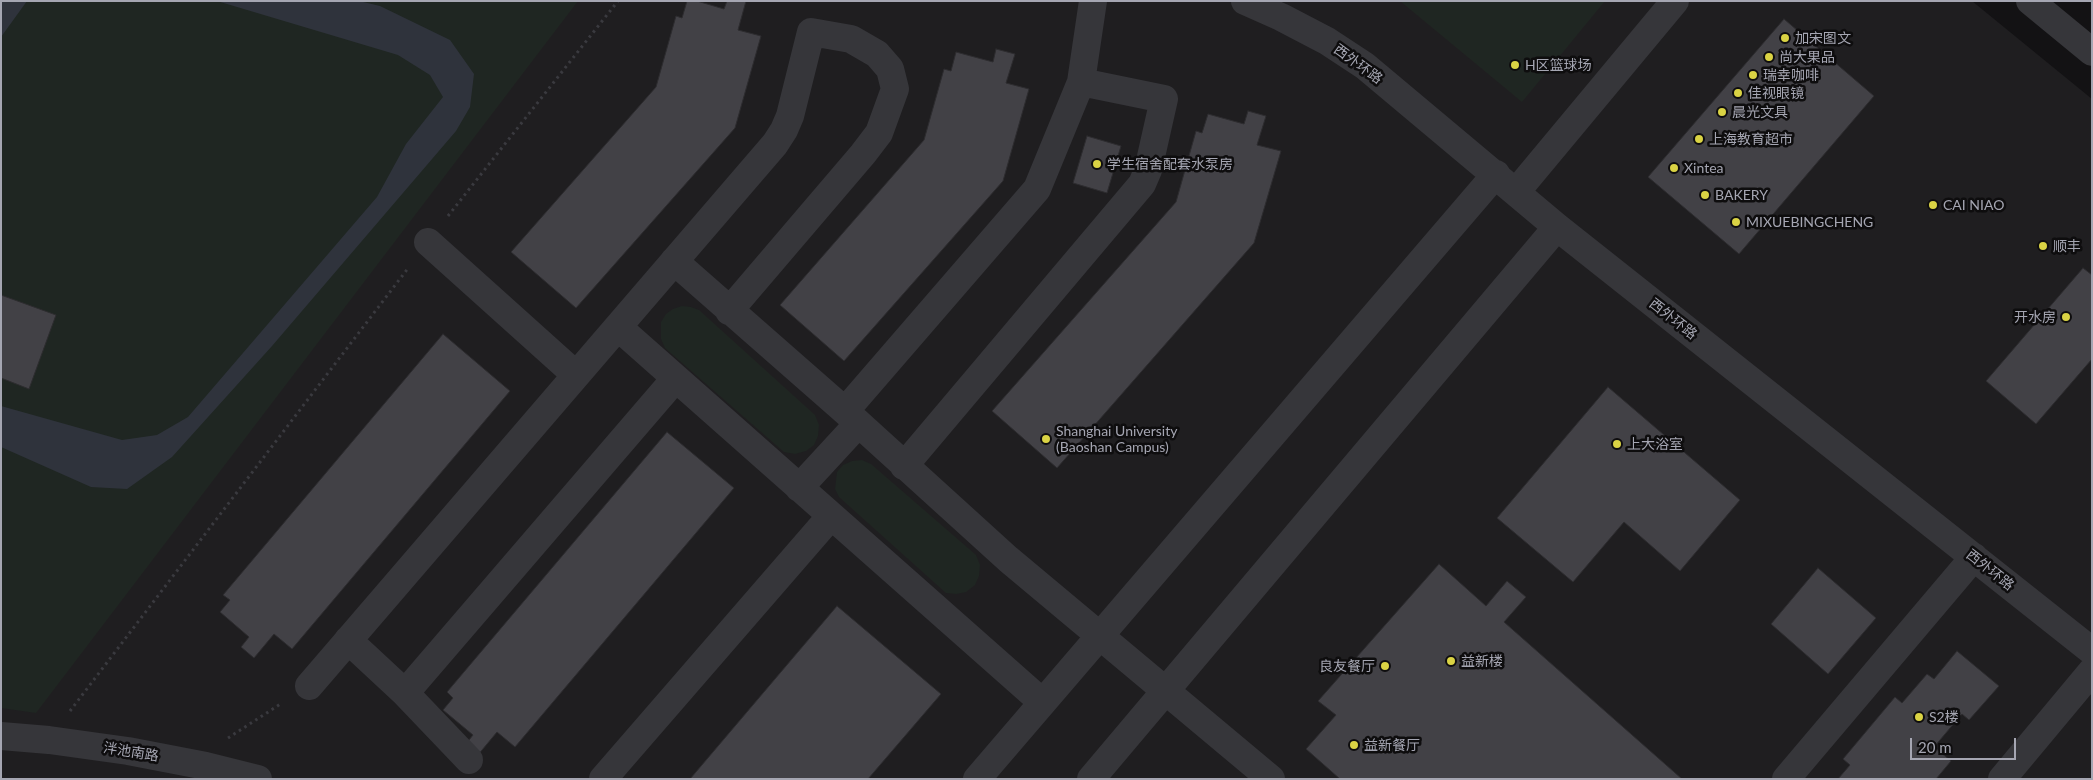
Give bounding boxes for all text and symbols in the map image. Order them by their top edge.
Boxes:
place label: 加宋图文 [1795,30,1851,46]
marker: 加宋图文 [1779,32,1791,44]
street label: 西外环路 [1330,41,1386,87]
place label: 尚大果品 [1779,49,1835,65]
marker: 尚大果品 [1763,51,1775,63]
place label: H区篮球场 [1525,57,1592,73]
marker: H区篮球场 [1509,59,1521,71]
place label: 瑞幸咖啡 [1763,67,1819,83]
marker: 瑞幸咖啡 [1747,69,1759,81]
place label: 佳视眼镜 [1748,85,1804,101]
marker: 佳视眼镜 [1732,87,1744,99]
place label: 晨光文具 [1732,104,1788,120]
marker: 晨光文具 [1716,106,1728,118]
place label: 上海教育超市 [1709,131,1793,147]
marker: 上海教育超市 [1693,133,1705,145]
place label: 学生宿舍配套水泵房 [1107,156,1233,172]
marker: 学生宿舍配套水泵房 [1091,158,1103,170]
place label: Xintea [1684,160,1723,176]
marker: Xintea [1668,162,1680,174]
place label: BAKERY [1715,187,1768,203]
marker: BAKERY [1699,189,1711,201]
place label: CAI NIAO [1943,197,2004,213]
marker: CAI NIAO [1927,199,1939,211]
place label: MIXUEBINGCHENG [1746,214,1873,230]
marker: MIXUEBINGCHENG [1730,216,1742,228]
place label: 顺丰 [2053,238,2081,254]
marker: 顺丰 [2037,240,2049,252]
street label: 西外环路 [1646,295,1700,343]
place label: 开水房 [2014,309,2056,325]
marker: 开水房 [2060,311,2072,323]
place label: Shanghai University (Baoshan Campus) [1056,423,1177,456]
marker: Shanghai University (Baoshan Campus) [1040,433,1052,445]
place label: 上大浴室 [1627,436,1683,452]
marker: 上大浴室 [1611,438,1623,450]
street label: 西外环路 [1963,546,2017,594]
place label: 益新楼 [1461,653,1503,669]
marker: 益新楼 [1445,655,1457,667]
place label: 良友餐厅 [1319,658,1375,674]
marker: 良友餐厅 [1379,660,1391,672]
place label: S2楼 [1929,709,1959,725]
marker: S2楼 [1913,711,1925,723]
scale bar [1913,728,2019,760]
place label: 益新餐厅 [1364,737,1420,753]
text: 20 m [1918,738,1952,756]
street label: 泮池南路 [102,739,160,765]
marker: 益新餐厅 [1348,739,1360,751]

